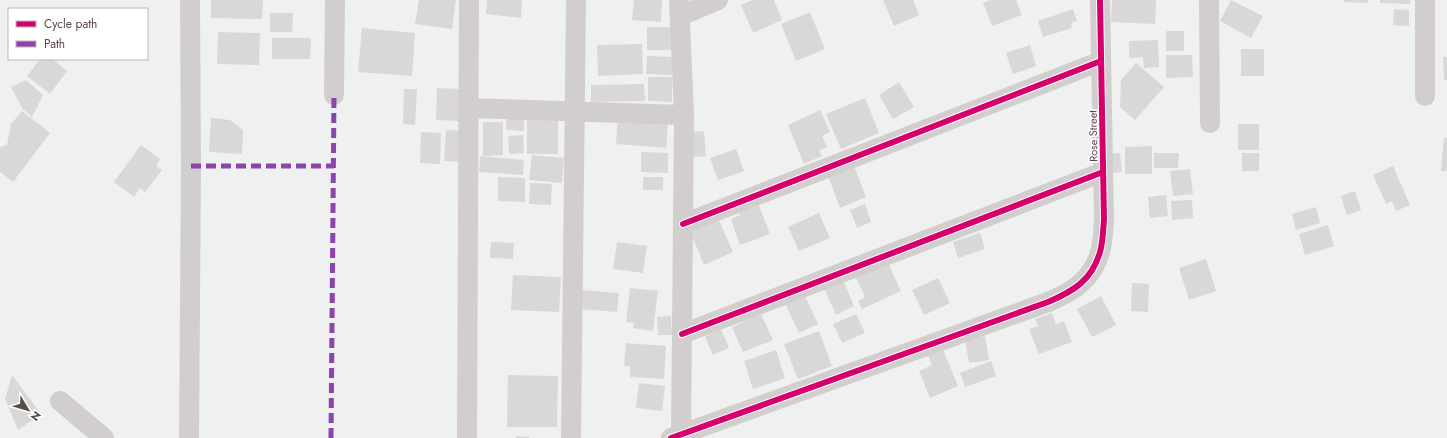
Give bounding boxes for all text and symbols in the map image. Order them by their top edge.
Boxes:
legend [8,8,148,60]
text: Cycle path [44,15,97,33]
text: Path [44,35,65,53]
street label: Rose Street [1085,110,1101,162]
north arrow [8,390,48,430]
text: N [27,408,45,425]

